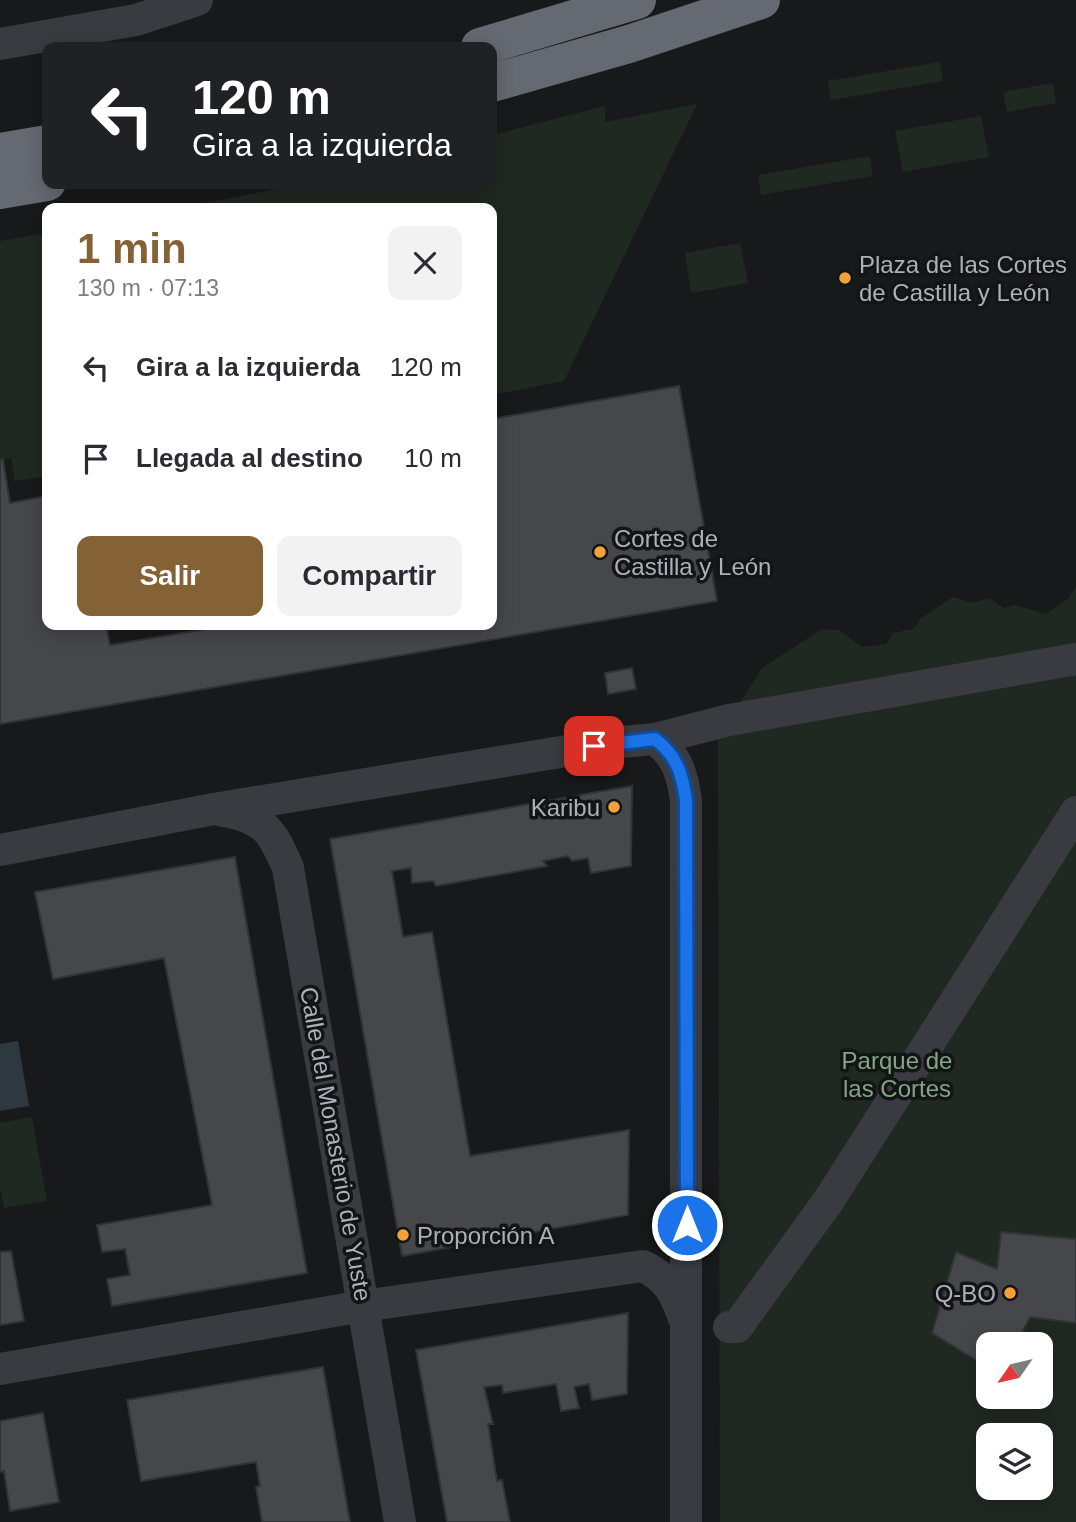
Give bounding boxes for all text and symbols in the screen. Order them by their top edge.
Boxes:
icon: left [77,70,168,161]
text: 120 m [192,70,331,124]
text: Gira a la izquierda [192,127,452,163]
text: 1 min [77,225,187,272]
button: close [388,226,462,300]
place label: Plaza de las Cortes de Castilla y León [859,251,1067,306]
marker: Plaza de las Cortes de Castilla y León [837,270,853,286]
text: 130 m · 07:13 [77,275,219,301]
icon: left [77,349,115,387]
text: Gira a la izquierda [136,352,360,382]
text: 120 m [390,352,462,382]
icon: arrive [77,440,115,478]
text: Llegada al destino [136,443,363,473]
text: 10 m [404,443,462,473]
place label: Cortes de Castilla y León [614,525,771,580]
button: Salir [77,536,263,616]
button: Compartir [277,536,462,616]
marker: Cortes de Castilla y León [592,544,608,560]
pin [564,716,624,776]
icon: arrive [575,727,613,765]
place label: Karibu [531,794,600,821]
marker: Karibu [606,799,622,815]
street label: Calle del Monasterio de Yuste [295,985,377,1303]
park label: Parque de las Cortes [842,1047,952,1102]
position arrow [650,1188,724,1262]
place label: Proporción A [417,1222,554,1249]
marker: Proporción A [395,1227,411,1243]
place label: Q-BO [935,1280,996,1307]
marker: Q-BO [1002,1285,1018,1301]
north arrow [976,1332,1054,1409]
map controls [976,1332,1053,1500]
button: layers [976,1423,1053,1500]

